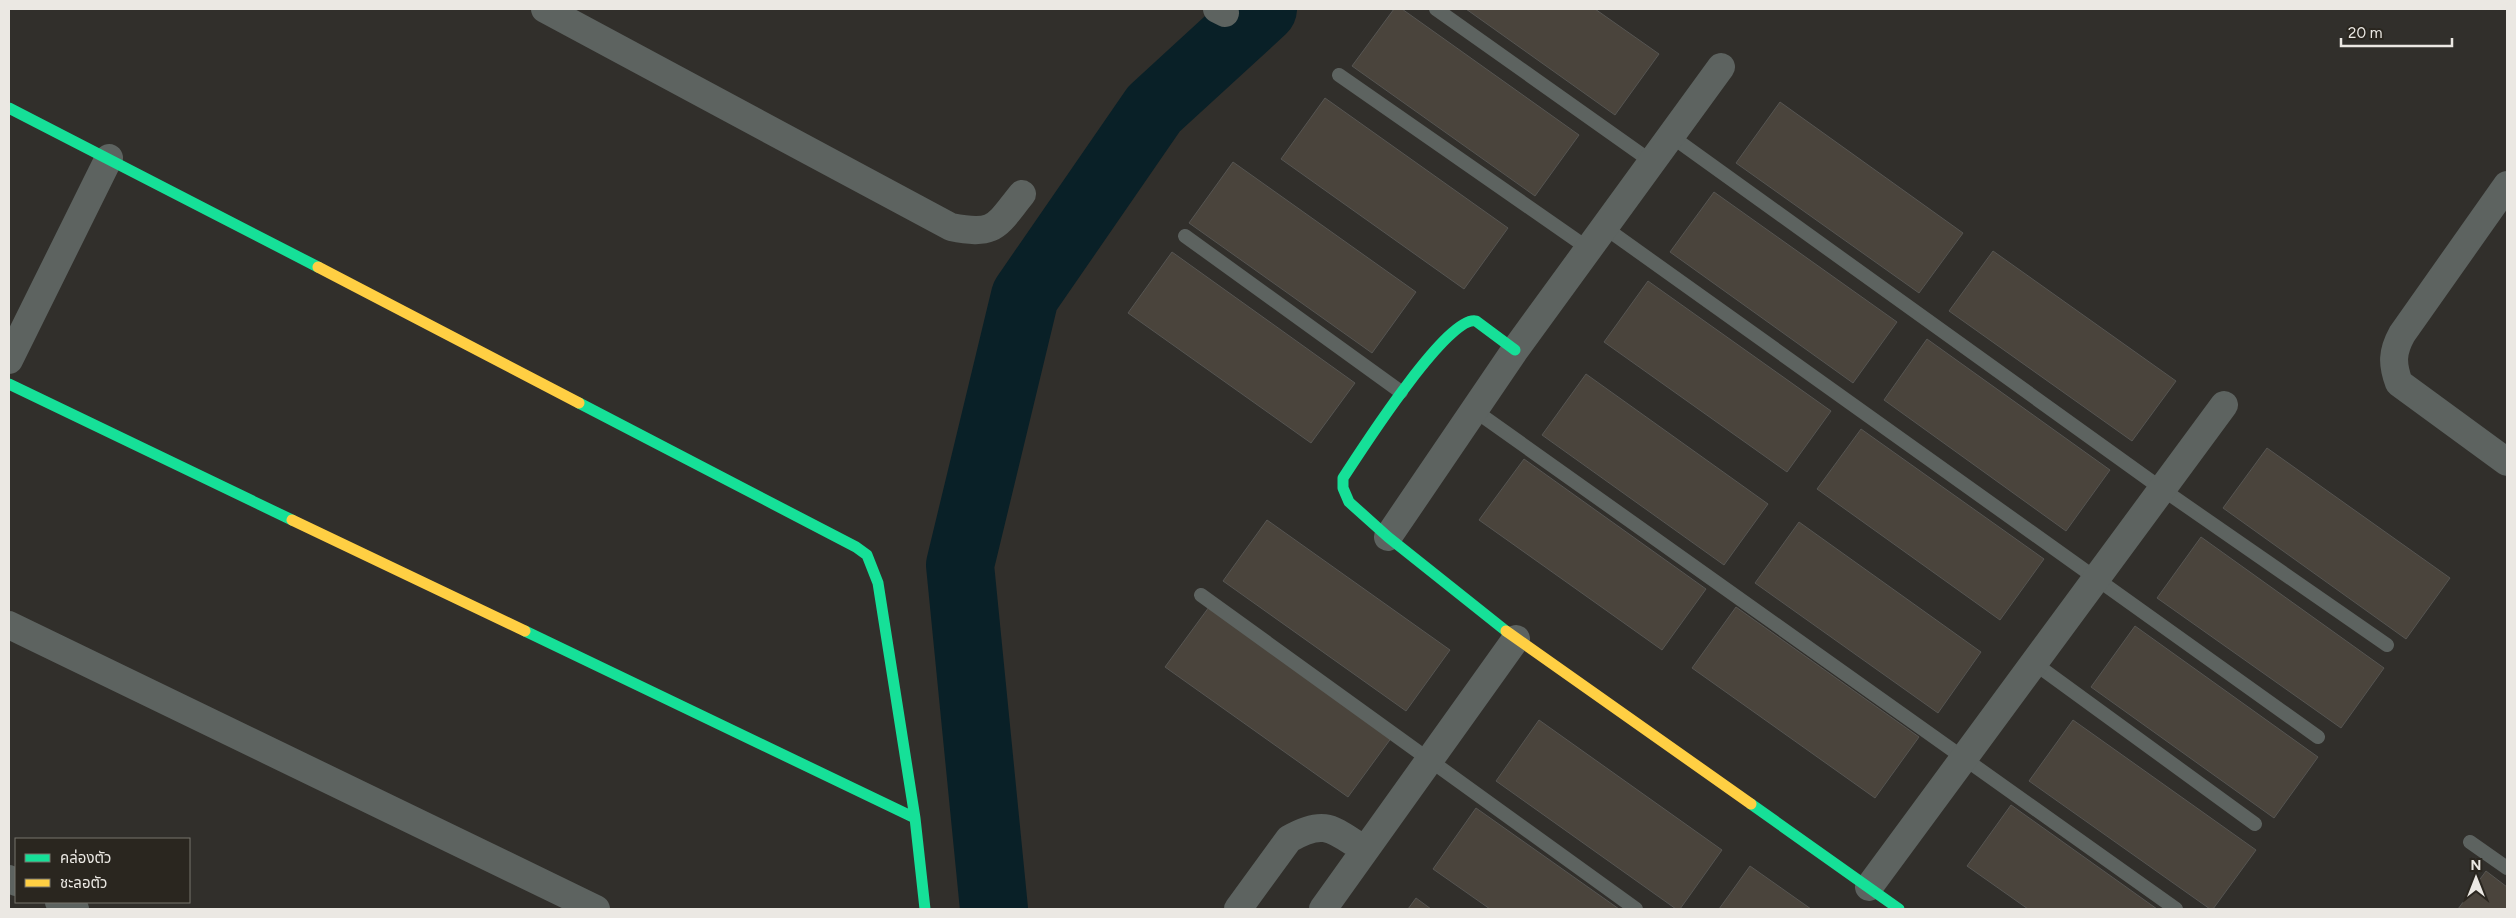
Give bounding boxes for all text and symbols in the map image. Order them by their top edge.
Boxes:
scale bar [2341,15,2452,47]
text: 20 m [2348,24,2382,42]
legend [15,838,190,903]
text: คล่องตัว [60,849,111,867]
north arrow [2451,853,2501,903]
text: N [2471,857,2481,874]
text: ชะลอตัว [60,874,107,892]

